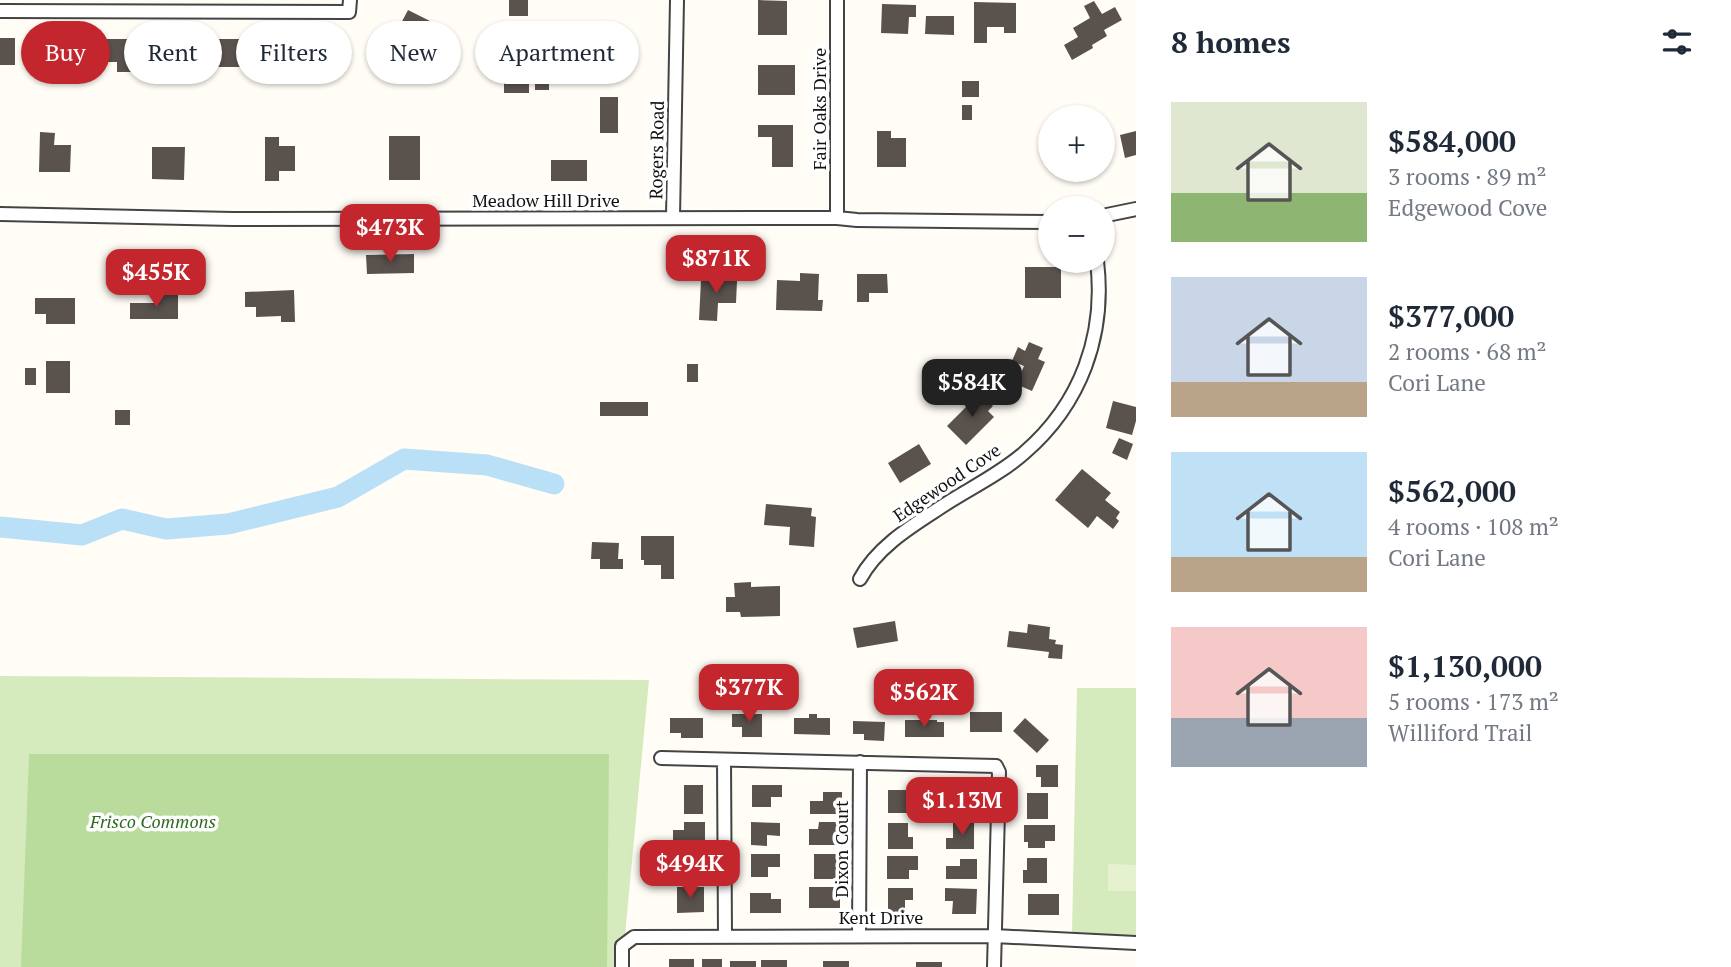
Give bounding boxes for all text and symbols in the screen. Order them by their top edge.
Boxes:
chip: Buy [21,21,110,84]
chip: Rent [124,21,222,84]
chip: Filters [236,21,352,84]
chip: New [366,21,461,84]
chip: Apartment [475,21,639,84]
text: 8 homes [1171,22,1290,62]
icon: filters [1658,23,1696,61]
street label: Fair Oaks Drive [807,48,831,170]
street label: Rogers Road [643,100,669,200]
map controls [1038,105,1115,273]
button: + [1038,105,1115,182]
text: $584,000 [1388,121,1516,161]
icon: home [1227,130,1311,214]
text: 3 rooms · 89 m² [1388,161,1547,192]
street label: Meadow Hill Drive [472,188,620,212]
text: Edgewood Cove [1388,192,1547,223]
button: − [1038,196,1115,273]
pin: $473K [341,204,439,264]
text: $473K [356,211,424,242]
pin: $871K [667,236,765,295]
text: $871K [682,242,750,273]
pin: $455K [107,250,205,309]
text: $455K [122,256,190,287]
text: $377,000 [1388,296,1514,336]
icon: home [1227,305,1311,389]
text: 2 rooms · 68 m² [1388,336,1547,367]
pin: $584K [923,360,1021,419]
text: $584K [938,366,1006,397]
text: Cori Lane [1388,367,1486,398]
street label: Edgewood Cove [888,437,1005,527]
text: $562,000 [1388,471,1516,511]
icon: home [1227,480,1311,564]
text: 4 rooms · 108 m² [1388,511,1559,542]
text: Cori Lane [1388,542,1486,573]
text: $1,130,000 [1388,646,1542,686]
icon: home [1227,655,1311,739]
pin: $377K [700,664,798,724]
pin: $562K [875,670,973,729]
text: $377K [715,671,783,702]
text: $562K [890,676,958,707]
text: 5 rooms · 173 m² [1388,686,1559,717]
text: Williford Trail [1388,717,1532,748]
pin: $1.13M [905,778,1019,837]
text: $1.13M [922,784,1002,815]
street label: Dixon Court [829,800,853,898]
park label: Frisco Commons [89,809,216,833]
pin: $494K [641,841,739,900]
text: $494K [656,847,724,878]
street label: Kent Drive [839,905,923,929]

